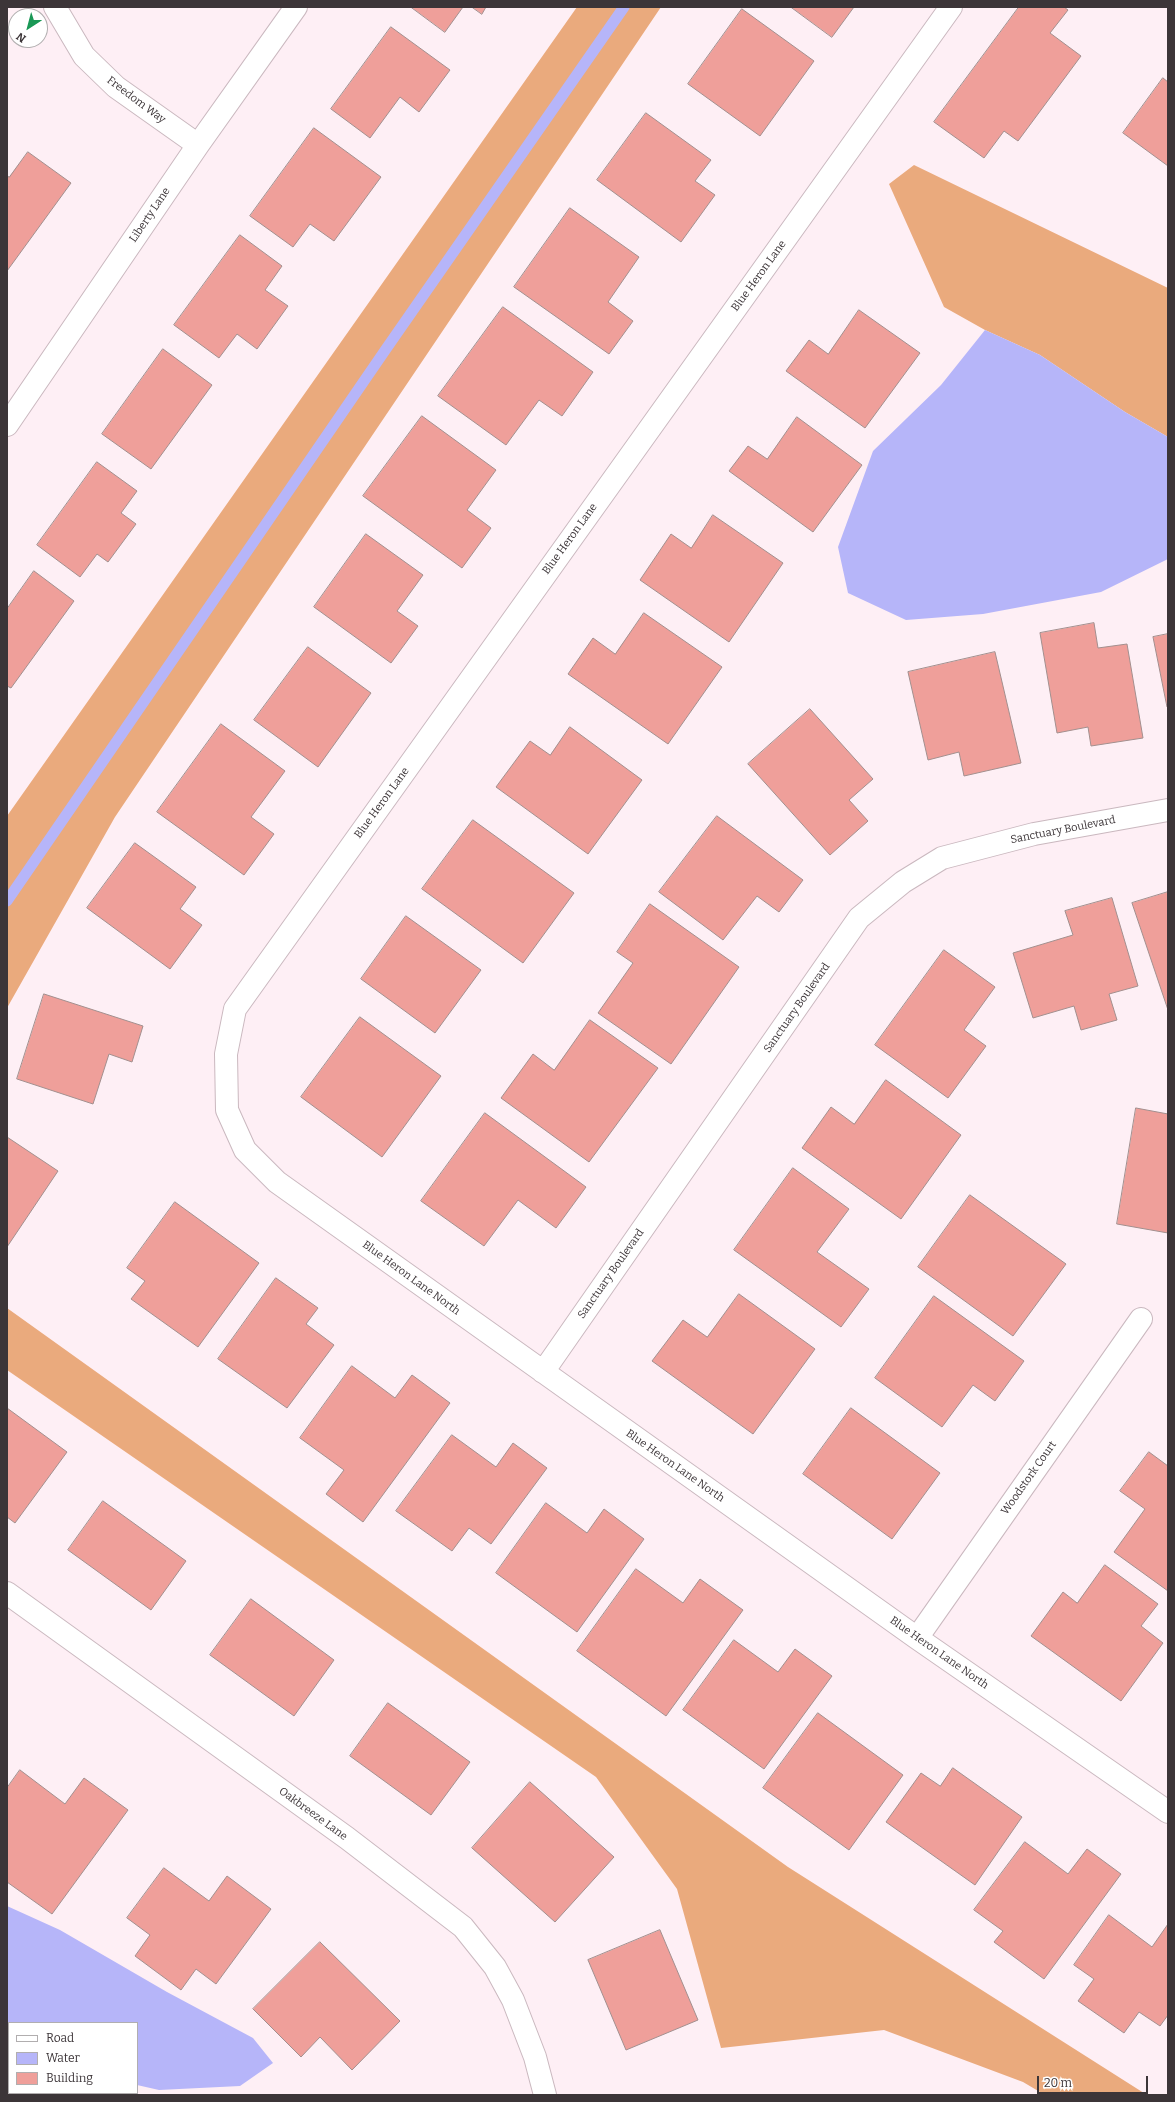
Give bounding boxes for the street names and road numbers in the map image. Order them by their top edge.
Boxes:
street label: Freedom Way [104,74,168,126]
street label: Liberty Lane [127,185,173,245]
street label: Blue Heron Lane [729,238,789,314]
street label: Blue Heron Lane [540,501,600,577]
street label: Blue Heron Lane [352,765,412,841]
street label: Sanctuary Boulevard [1009,813,1117,847]
street label: Sanctuary Boulevard [761,961,833,1055]
street label: Sanctuary Boulevard [575,1227,647,1321]
street label: Blue Heron Lane North [360,1238,462,1318]
street label: Blue Heron Lane North [623,1427,727,1505]
street label: Woodstork Court [999,1439,1059,1517]
street label: Blue Heron Lane North [887,1614,991,1692]
street label: Oakbreeze Lane [276,1785,350,1843]

